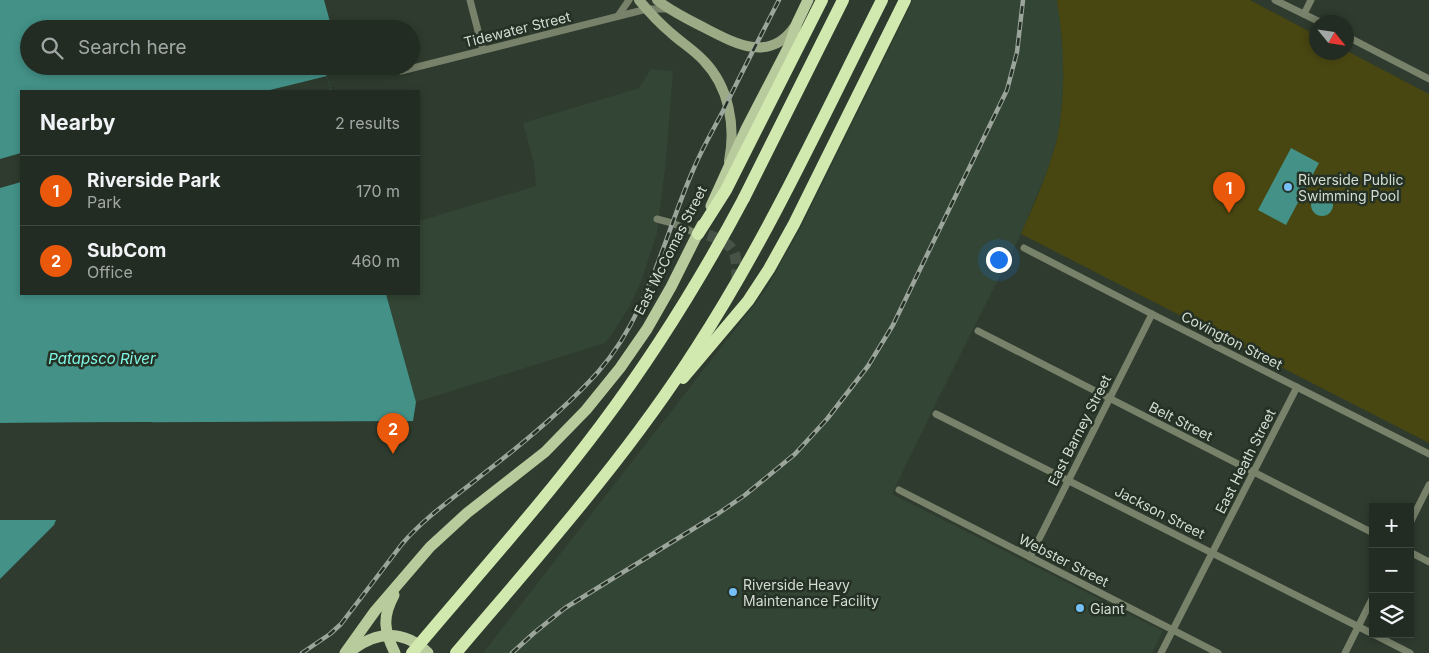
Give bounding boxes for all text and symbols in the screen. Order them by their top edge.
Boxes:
street label: Tidewater Street [462,7,573,50]
north arrow [1309,15,1354,60]
search box [20,20,420,75]
icon: search [38,34,66,62]
text: Search here [78,36,187,59]
text: Nearby [40,110,115,135]
text: 2 results [335,113,400,133]
text: Riverside Park [87,169,220,192]
place label: Riverside Public Swimming Pool [1298,171,1403,204]
pin: 1 [1213,172,1245,213]
text: 1 [53,181,59,201]
text: 170 m [356,181,400,201]
marker: Riverside Public Swimming Pool [1282,181,1294,193]
street label: East McComas Street [630,182,710,317]
text: Park [87,192,121,212]
text: SubCom [87,239,166,262]
your location [986,247,1012,273]
text: 2 [51,251,61,271]
text: 460 m [351,251,400,271]
text: Office [87,262,133,282]
street label: Covington Street [1179,307,1286,373]
water label: Patapsco River [48,349,156,368]
street label: East Barney Street [1044,371,1114,488]
street label: Belt Street [1146,398,1216,444]
street label: East Heath Street [1211,406,1279,516]
pin: 2 [377,413,409,454]
street label: Jackson Street [1112,482,1208,542]
map controls [1369,503,1414,638]
button: + [1369,503,1414,548]
street label: Webster Street [1016,530,1112,590]
button: − [1369,548,1414,593]
place label: Riverside Heavy Maintenance Facility [743,576,879,609]
marker: Riverside Heavy Maintenance Facility [727,586,739,598]
button: layers [1369,593,1414,638]
place label: Giant [1090,600,1125,617]
marker: Giant [1074,602,1086,614]

